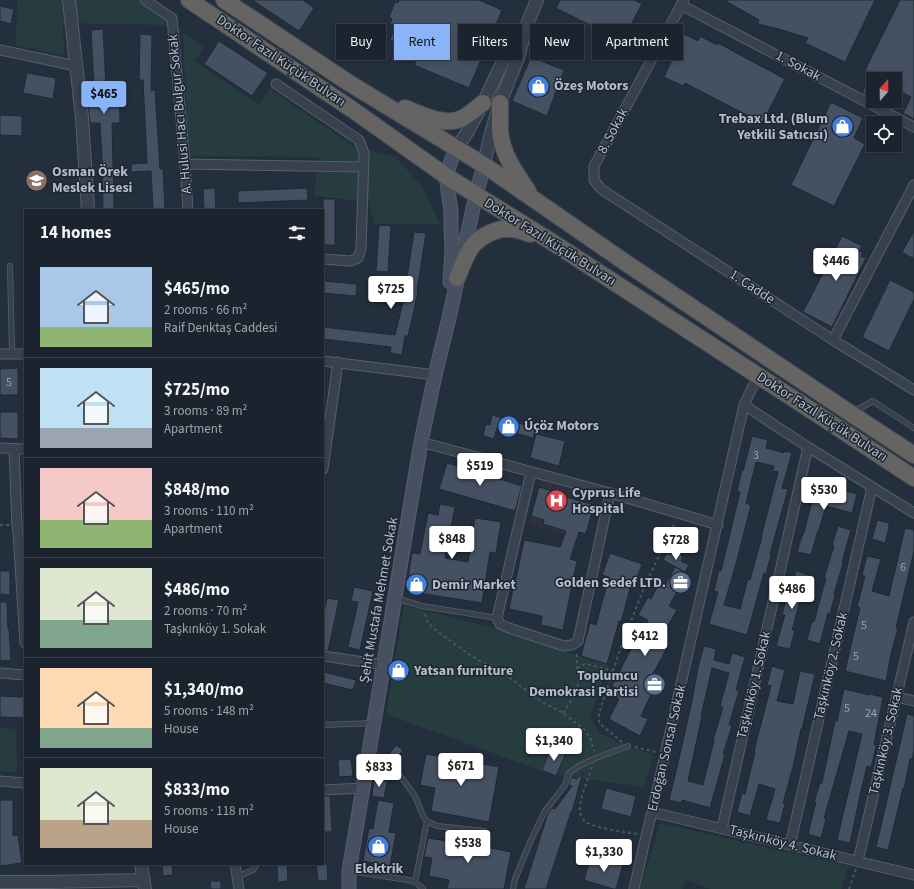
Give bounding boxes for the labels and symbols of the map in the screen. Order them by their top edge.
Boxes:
street label: Doktor Fazıl Küçük Bulvarı [212,10,350,112]
street label: A. Hulusi Hacı Bulgur Sokak [163,33,197,195]
street label: 1. Sokak [772,46,824,86]
north arrow [866,72,902,108]
shop icon: Özeş Motors [525,73,551,99]
place label: Özeş Motors [554,76,629,96]
pin: $465 [80,81,128,115]
street label: 8. Sokak [593,105,633,157]
place label: Trebax Ltd. (Blum Yetkili Satıcısı) [719,109,828,145]
shop icon: Trebax Ltd. (Blum Yetkili Satıcısı) [830,114,856,140]
place label: Osman Örek Meslek Lisesi [52,162,133,198]
school or university icon: Osman Örek Meslek Lisesi [23,167,49,193]
street label: Doktor Fazıl Küçük Bulvarı [480,193,620,291]
pin: $446 [812,248,860,282]
street label: 1. Cadde [725,265,779,309]
pin: $725 [367,276,415,310]
street label: Doktor Fazıl Küçük Bulvarı [753,367,891,467]
house number: 5 [6,374,12,391]
shop icon: Úçöz Motors [496,413,522,439]
place label: Úçöz Motors [524,416,599,436]
house number: 3 [753,447,759,464]
pin: $519 [456,453,504,487]
pin: $530 [800,477,848,511]
place label: Cyprus Life Hospital [572,483,641,519]
hospital icon: Cyprus Life Hospital [543,488,569,514]
street label: Şehit Mustafa Mehmet Sokak [355,515,403,684]
pin: $848 [428,526,476,560]
pin: $728 [652,527,700,561]
house number: 6 [900,559,906,576]
office icon: Golden Sedef LTD. [668,570,694,596]
shop icon: Demir Market [403,572,429,598]
place label: Golden Sedef LTD. [555,573,666,593]
place label: Demir Market [432,575,516,595]
pin: $486 [768,576,816,610]
street label: Taşkınköy 2. Sokak [809,610,853,722]
house number: 5 [861,617,867,634]
pin: $412 [621,623,669,657]
street label: Taşkınköy 1. Sokak [732,629,776,741]
house number: 5 [853,648,859,665]
shop icon: Yatsan furniture [386,658,412,684]
place label: Yatsan furniture [413,661,513,681]
place label: Toplumcu Demokrasi Partisi [529,666,638,702]
office icon: Toplumcu Demokrasi Partisi [641,671,667,697]
street label: Erdoğan Sonsal Sokak [643,683,691,813]
street label: Taşkınköy 3. Sokak [864,685,908,797]
house number: 5 [844,700,850,717]
house number: 24 [865,705,877,722]
pin: $1,340 [521,728,587,762]
pin: $671 [437,753,485,787]
pin: $833 [355,754,403,788]
street label: Taşkınköy 4. Sokak [727,820,839,866]
pin: $538 [444,830,492,864]
shop icon: Elektrik [366,834,392,860]
pin: $1,330 [571,839,637,873]
place label: Elektrik [355,859,404,879]

